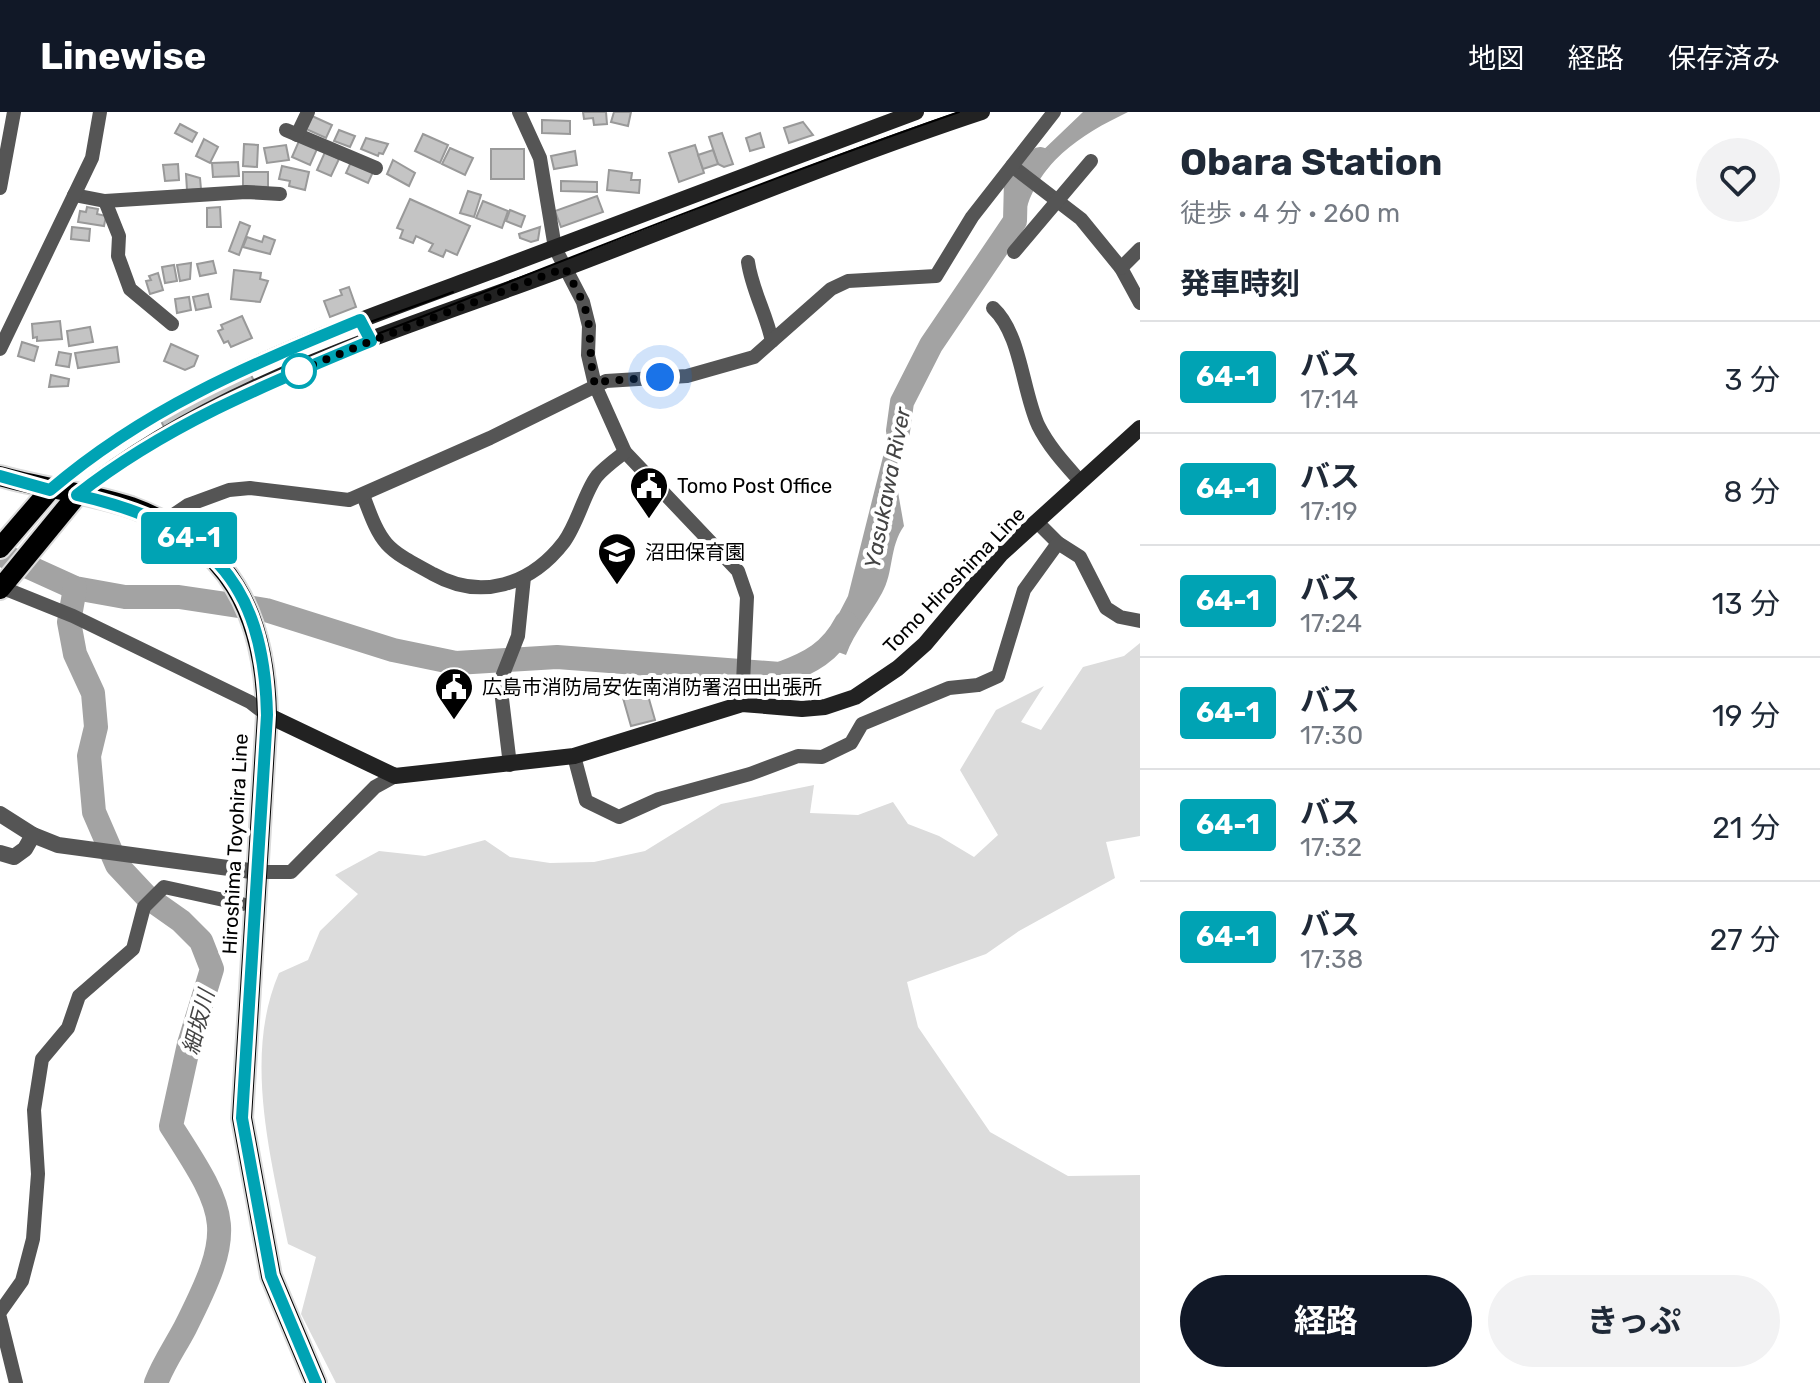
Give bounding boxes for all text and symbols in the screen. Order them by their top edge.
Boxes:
text: Linewise [40,33,206,79]
text: 地図 [1468,42,1524,75]
text: 経路 [1568,42,1624,75]
text: 保存済み [1668,42,1780,75]
button: heart [1696,138,1780,222]
text: Obara Station [1180,139,1442,185]
text: 徒歩 · 4 分 · 260 m [1180,198,1400,229]
text: 発車時刻 [1180,266,1300,302]
text: バス [1300,347,1360,383]
unlabelled marker [282,354,316,388]
your location [640,357,680,397]
text: 64-1 [1196,360,1260,393]
text: 3 分 [1725,362,1780,398]
text: 17:14 [1300,384,1358,415]
water label: Yasukawa River [859,403,917,571]
text: バス [1300,459,1360,495]
public building icon: Tomo Post Office [628,465,670,520]
text: 64-1 [1196,472,1260,505]
place label: Tomo Post Office [677,474,832,498]
text: 8 分 [1724,474,1780,510]
text: 17:19 [1300,496,1358,527]
street label: Tomo Hiroshima Line [878,502,1030,658]
line badge: 64-1 [133,512,245,564]
text: 64-1 [157,521,221,554]
school or university icon: 沼田保育園 [596,531,638,586]
place label: 沼田保育園 [645,540,745,564]
text: バス [1300,571,1360,607]
text: 64-1 [1196,584,1260,617]
text: 13 分 [1712,586,1780,622]
text: 17:24 [1300,608,1362,639]
public building icon: 広島市消防局安佐南消防署沼田出張所 [433,666,475,721]
place label: 広島市消防局安佐南消防署沼田出張所 [482,675,822,699]
text: バス [1300,683,1360,719]
text: 64-1 [1196,696,1260,729]
text: 19 分 [1712,698,1780,734]
text: 17:30 [1300,720,1363,751]
street label: Hiroshima Toyohira Line [217,733,253,955]
text: バス [1300,795,1360,831]
text: 64-1 [1196,808,1260,841]
text: 21 分 [1712,810,1780,846]
text: 17:32 [1300,832,1362,863]
text: バス [1300,907,1360,943]
text: 64-1 [1196,920,1260,953]
text: 27 分 [1710,922,1780,958]
text: 17:38 [1300,944,1363,975]
water label: 細坂川 [177,985,221,1058]
button: 経路 [1180,1275,1472,1367]
button: きっぷ [1488,1275,1780,1367]

